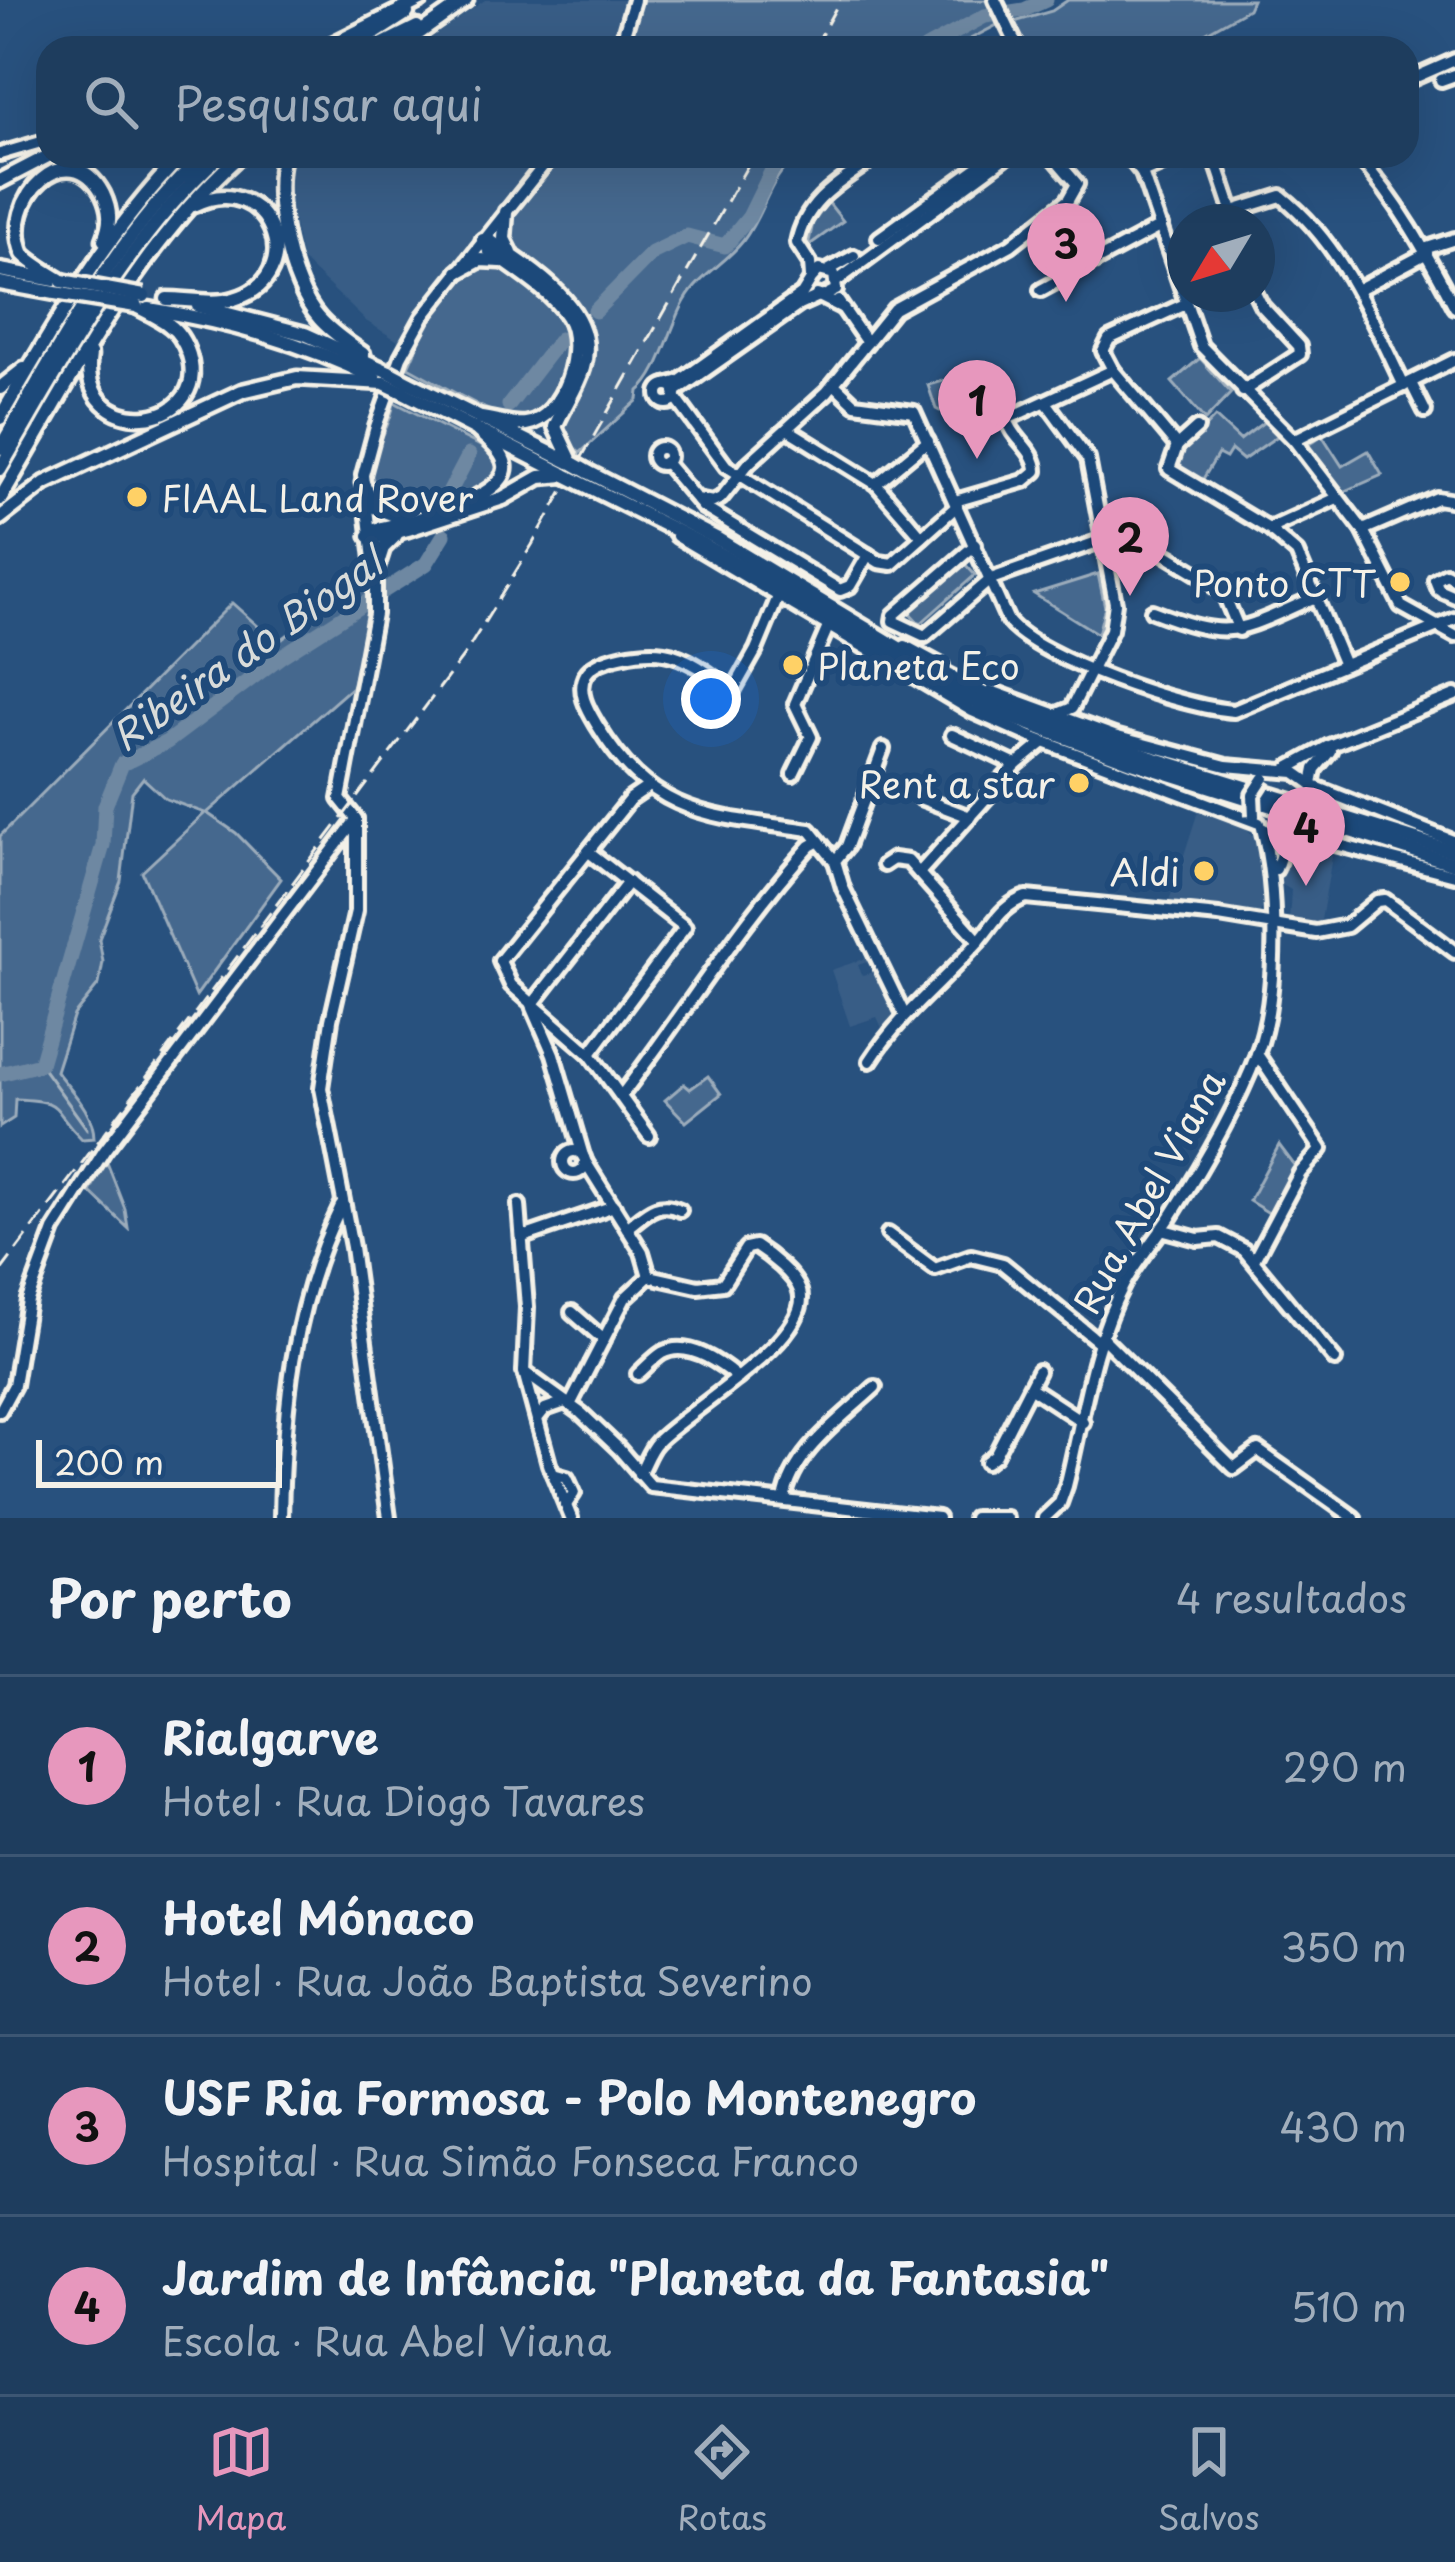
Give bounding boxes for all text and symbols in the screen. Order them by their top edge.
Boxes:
search box [36,36,1419,168]
text: Pesquisar aqui [174,68,483,136]
icon: search [78,69,144,135]
pin: 3 [1027,203,1105,302]
north arrow [1167,204,1275,312]
pin: 1 [938,360,1016,459]
place label: FIAAL Land Rover [161,470,474,524]
marker: FIAAL Land Rover [124,484,150,510]
pin: 2 [1091,497,1169,596]
water label: Ribeira do Biogal [98,529,398,764]
place label: Ponto CTT [1193,555,1376,609]
marker: Ponto CTT [1387,569,1413,595]
place label: Planeta Eco [817,638,1020,692]
marker: Planeta Eco [780,652,806,678]
your location [681,669,741,729]
place label: Rent a star [858,756,1055,810]
marker: Rent a star [1066,770,1092,796]
pin: 4 [1267,787,1345,886]
place label: Aldi [1110,844,1180,898]
marker: Aldi [1191,858,1217,884]
street label: Rua Abel Viana [1059,1059,1238,1323]
scale bar [36,1434,282,1487]
text: 200 m [54,1436,164,1486]
text: Por perto [48,1558,292,1635]
text: 4 resultados [1176,1567,1407,1626]
text: Rialgarve [162,1702,379,1770]
text: 1 [78,1736,96,1795]
text: 290 m [1283,1736,1407,1795]
text: Hotel · Rua Diogo Tavares [162,1770,645,1829]
text: Hotel Mónaco [162,1882,474,1950]
text: 2 [73,1916,101,1975]
text: 350 m [1280,1916,1407,1975]
text: Hotel · Rua João Baptista Severino [162,1950,813,2009]
text: USF Ria Formosa - Polo Montenegro [162,2062,976,2130]
text: 3 [74,2096,100,2155]
text: 430 m [1280,2096,1407,2155]
text: Hospital · Rua Simão Fonseca Franco [162,2130,859,2189]
text: Jardim de Infância "Planeta da Fantasia" [162,2242,1109,2310]
text: 4 [74,2276,100,2335]
text: 510 m [1290,2276,1407,2335]
text: Escola · Rua Abel Viana [162,2310,611,2369]
tab: Mapa [196,2419,286,2541]
tab: Rotas [677,2419,767,2541]
tab: Salvos [1158,2419,1259,2541]

